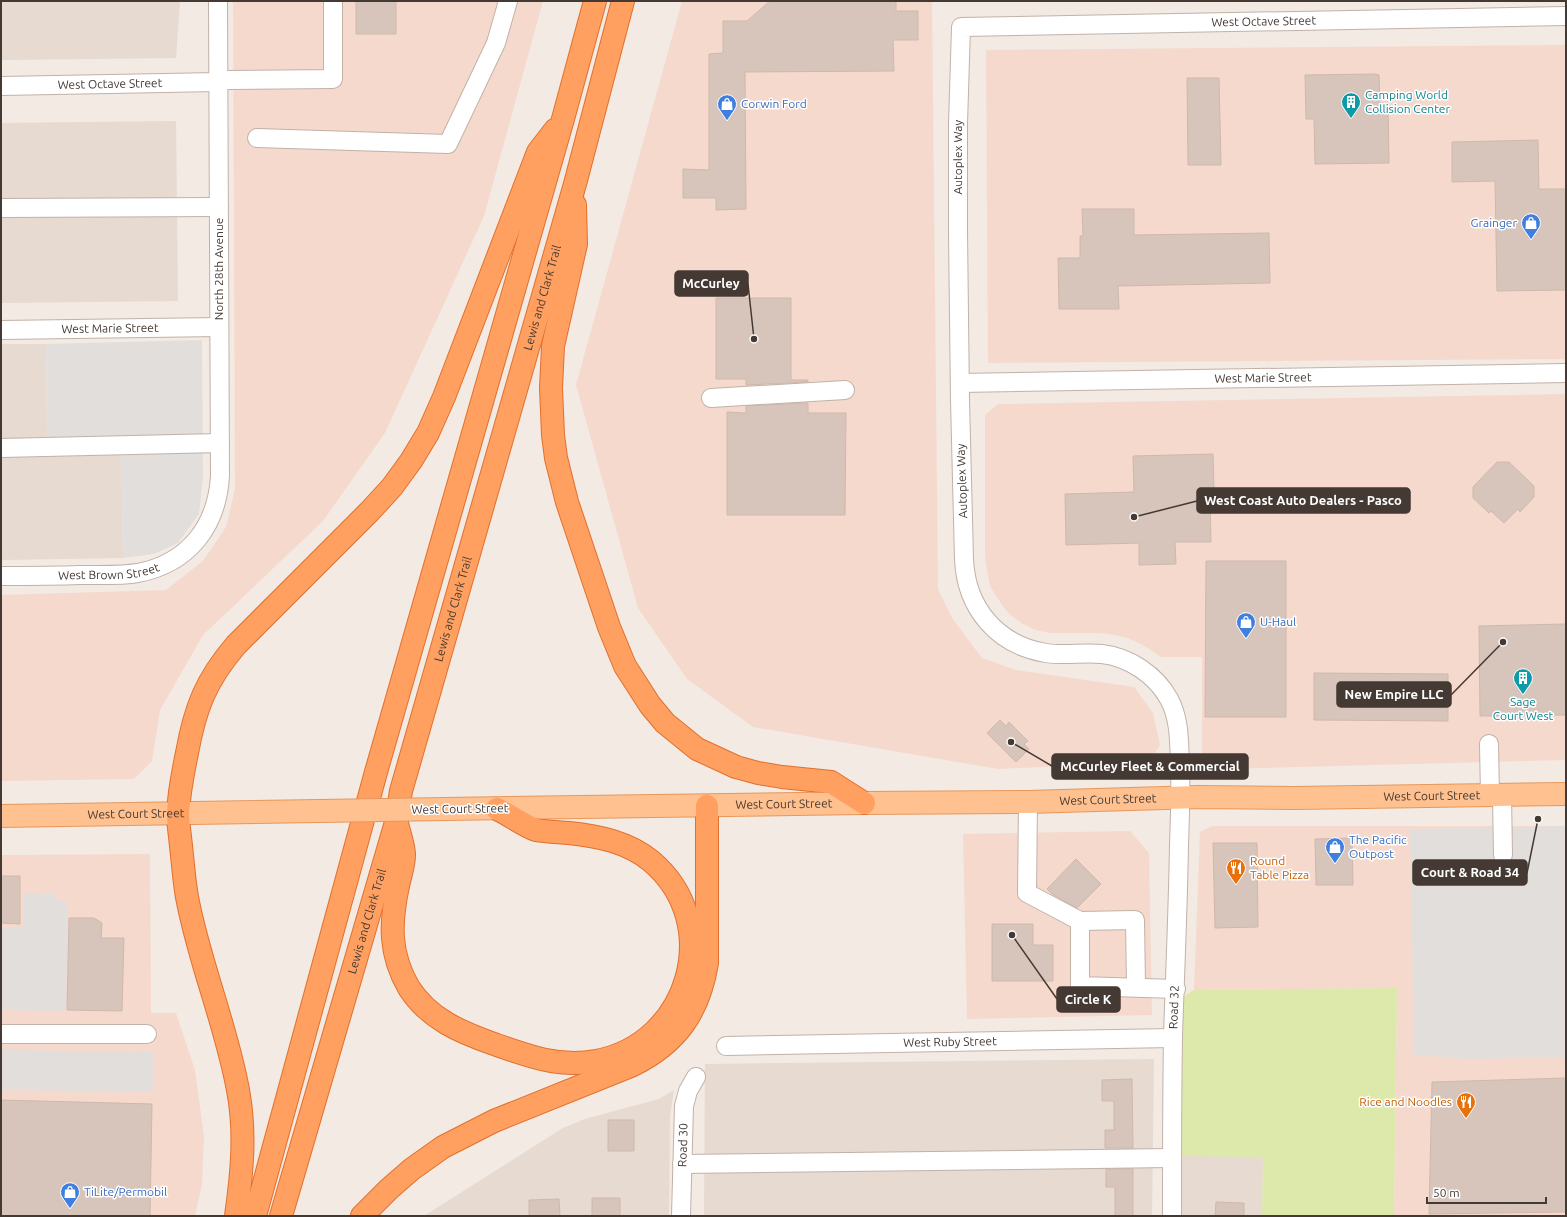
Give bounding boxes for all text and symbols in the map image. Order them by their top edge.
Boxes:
street label: West Octave Street [1211,14,1316,28]
street label: West Octave Street [57,76,163,91]
place label: Camping World Collision Center [1365,88,1450,115]
building icon: Camping World Collision Center [1340,91,1362,119]
shop icon: Corwin Ford [716,93,738,121]
place label: Corwin Ford [741,97,807,110]
street label: Autoplex Way [951,119,964,195]
shop icon: Grainger [1520,212,1542,240]
place label: Grainger [1470,216,1517,229]
street label: North 28th Avenue [212,218,225,320]
street label: Lewis and Clark Trail [521,243,563,352]
callout: McCurley [675,271,748,296]
text: McCurley [682,276,740,290]
street label: West Marie Street [61,321,159,335]
street label: West Marie Street [1214,370,1312,385]
street label: Autoplex Way [954,443,969,519]
callout: West Coast Auto Dealers - Pasco [1197,488,1410,513]
text: West Coast Auto Dealers - Pasco [1204,493,1402,507]
street label: Lewis and Clark Trail [431,555,474,663]
street label: West Brown Street [58,560,161,582]
shop icon: U-Haul [1235,611,1257,639]
place label: U-Haul [1260,615,1296,628]
building icon: Sage Court West [1512,667,1534,695]
callout: New Empire LLC [1337,682,1451,707]
text: New Empire LLC [1345,687,1444,701]
place label: Sage Court West [1493,695,1554,722]
callout: McCurley Fleet & Commercial [1052,754,1248,779]
text: McCurley Fleet & Commercial [1060,759,1240,773]
street label: West Court Street [1383,788,1481,803]
street label: West Court Street [1059,791,1157,807]
street label: West Court Street [735,796,833,811]
street label: West Court Street [411,801,509,816]
street label: West Court Street [87,806,185,821]
place label: The Pacific Outpost [1349,833,1407,860]
shop icon: The Pacific Outpost [1324,836,1346,864]
place label: Round Table Pizza [1250,854,1309,881]
restaurant icon: Round Table Pizza [1225,857,1247,885]
callout: Court & Road 34 [1413,860,1527,885]
text: Court & Road 34 [1421,865,1519,879]
street label: Lewis and Clark Trail [345,867,388,975]
street label: Road 32 [1166,985,1181,1029]
callout: Circle K [1057,987,1120,1012]
text: Circle K [1065,992,1112,1006]
street label: West Ruby Street [903,1034,997,1049]
restaurant icon: Rice and Noodles [1455,1091,1477,1119]
place label: Rice and Noodles [1359,1095,1452,1108]
street label: Road 30 [675,1123,690,1167]
scale bar [1427,1179,1546,1205]
shop icon: TiLite/Permobil [59,1181,81,1209]
place label: TiLite/Permobil [84,1185,167,1198]
text: 50 m [1433,1186,1460,1199]

